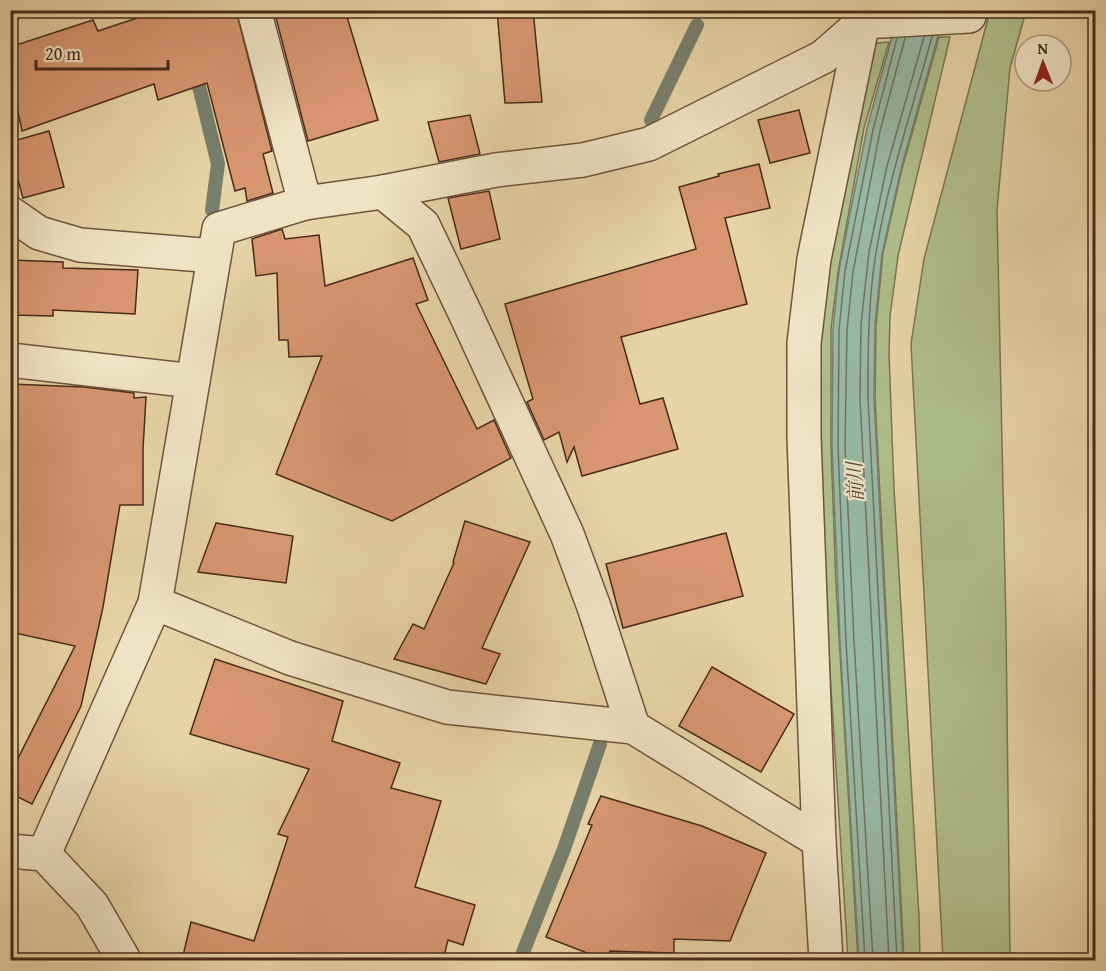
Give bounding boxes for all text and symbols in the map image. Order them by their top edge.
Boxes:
scale bar [36,33,168,71]
north arrow [1013,33,1073,93]
text: N [1037,36,1049,60]
text: 20 m [45,40,81,67]
water label: 前川 [839,459,870,503]

